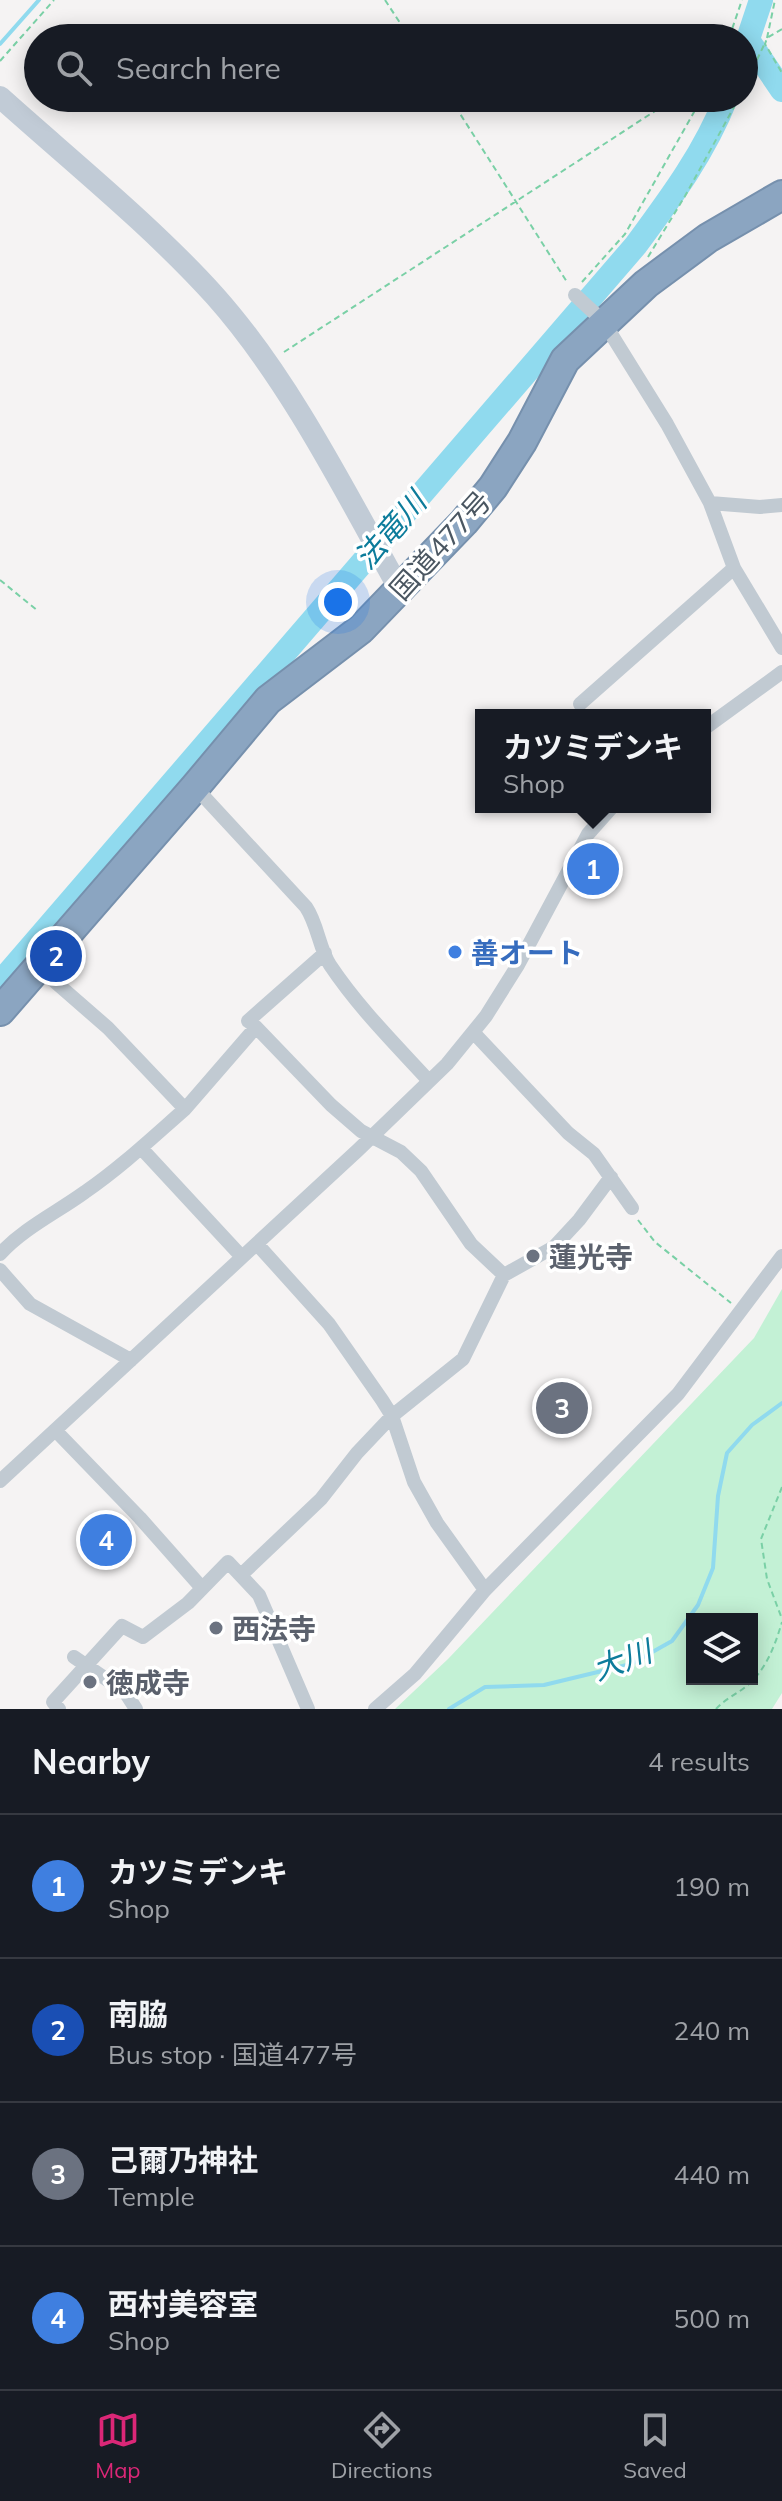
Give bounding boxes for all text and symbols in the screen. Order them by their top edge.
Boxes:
search box [24,24,758,112]
icon: search [52,46,96,90]
text: Search here [116,49,281,87]
water label: 法竜川 [346,481,436,576]
street label: 国道477号 [382,483,498,607]
your location [318,582,358,622]
popup [475,709,711,813]
text: カツミデンキ [503,728,683,766]
text: Shop [503,767,565,800]
pin: 1 [567,839,619,899]
pin: 2 [30,926,82,986]
place label: 善オート [471,935,583,970]
marker: 善オート [446,943,464,961]
place label: 蓮光寺 [549,1239,633,1274]
marker: 蓮光寺 [524,1247,542,1265]
pin: 3 [536,1378,588,1438]
pin: 4 [80,1510,132,1570]
place label: 西法寺 [232,1611,316,1646]
map controls [686,1613,758,1685]
button: layers [686,1613,758,1685]
marker: 西法寺 [207,1619,225,1637]
water label: 大川 [587,1631,660,1688]
place label: 徳成寺 [106,1665,190,1700]
marker: 徳成寺 [81,1673,99,1691]
text: Nearby [32,1740,150,1783]
text: 4 results [648,1745,750,1778]
text: カツミデンキ [108,1853,288,1891]
text: 1 [50,1870,66,1903]
text: 190 m [674,1870,750,1903]
text: Shop [108,1892,170,1925]
text: 南脇 [108,1995,168,2033]
text: 2 [50,2014,66,2047]
text: 240 m [674,2014,750,2047]
text: Bus stop · 国道477号 [108,2038,357,2071]
text: 己爾乃神社 [108,2141,258,2179]
text: 3 [50,2158,66,2191]
text: 440 m [674,2158,750,2191]
text: Temple [108,2180,195,2213]
text: 西村美容室 [108,2285,258,2323]
text: 4 [50,2302,66,2335]
text: 500 m [674,2302,750,2335]
text: Shop [108,2324,170,2357]
tab: Map [95,2408,141,2484]
tab: Directions [331,2408,433,2484]
tab: Saved [623,2408,687,2484]

